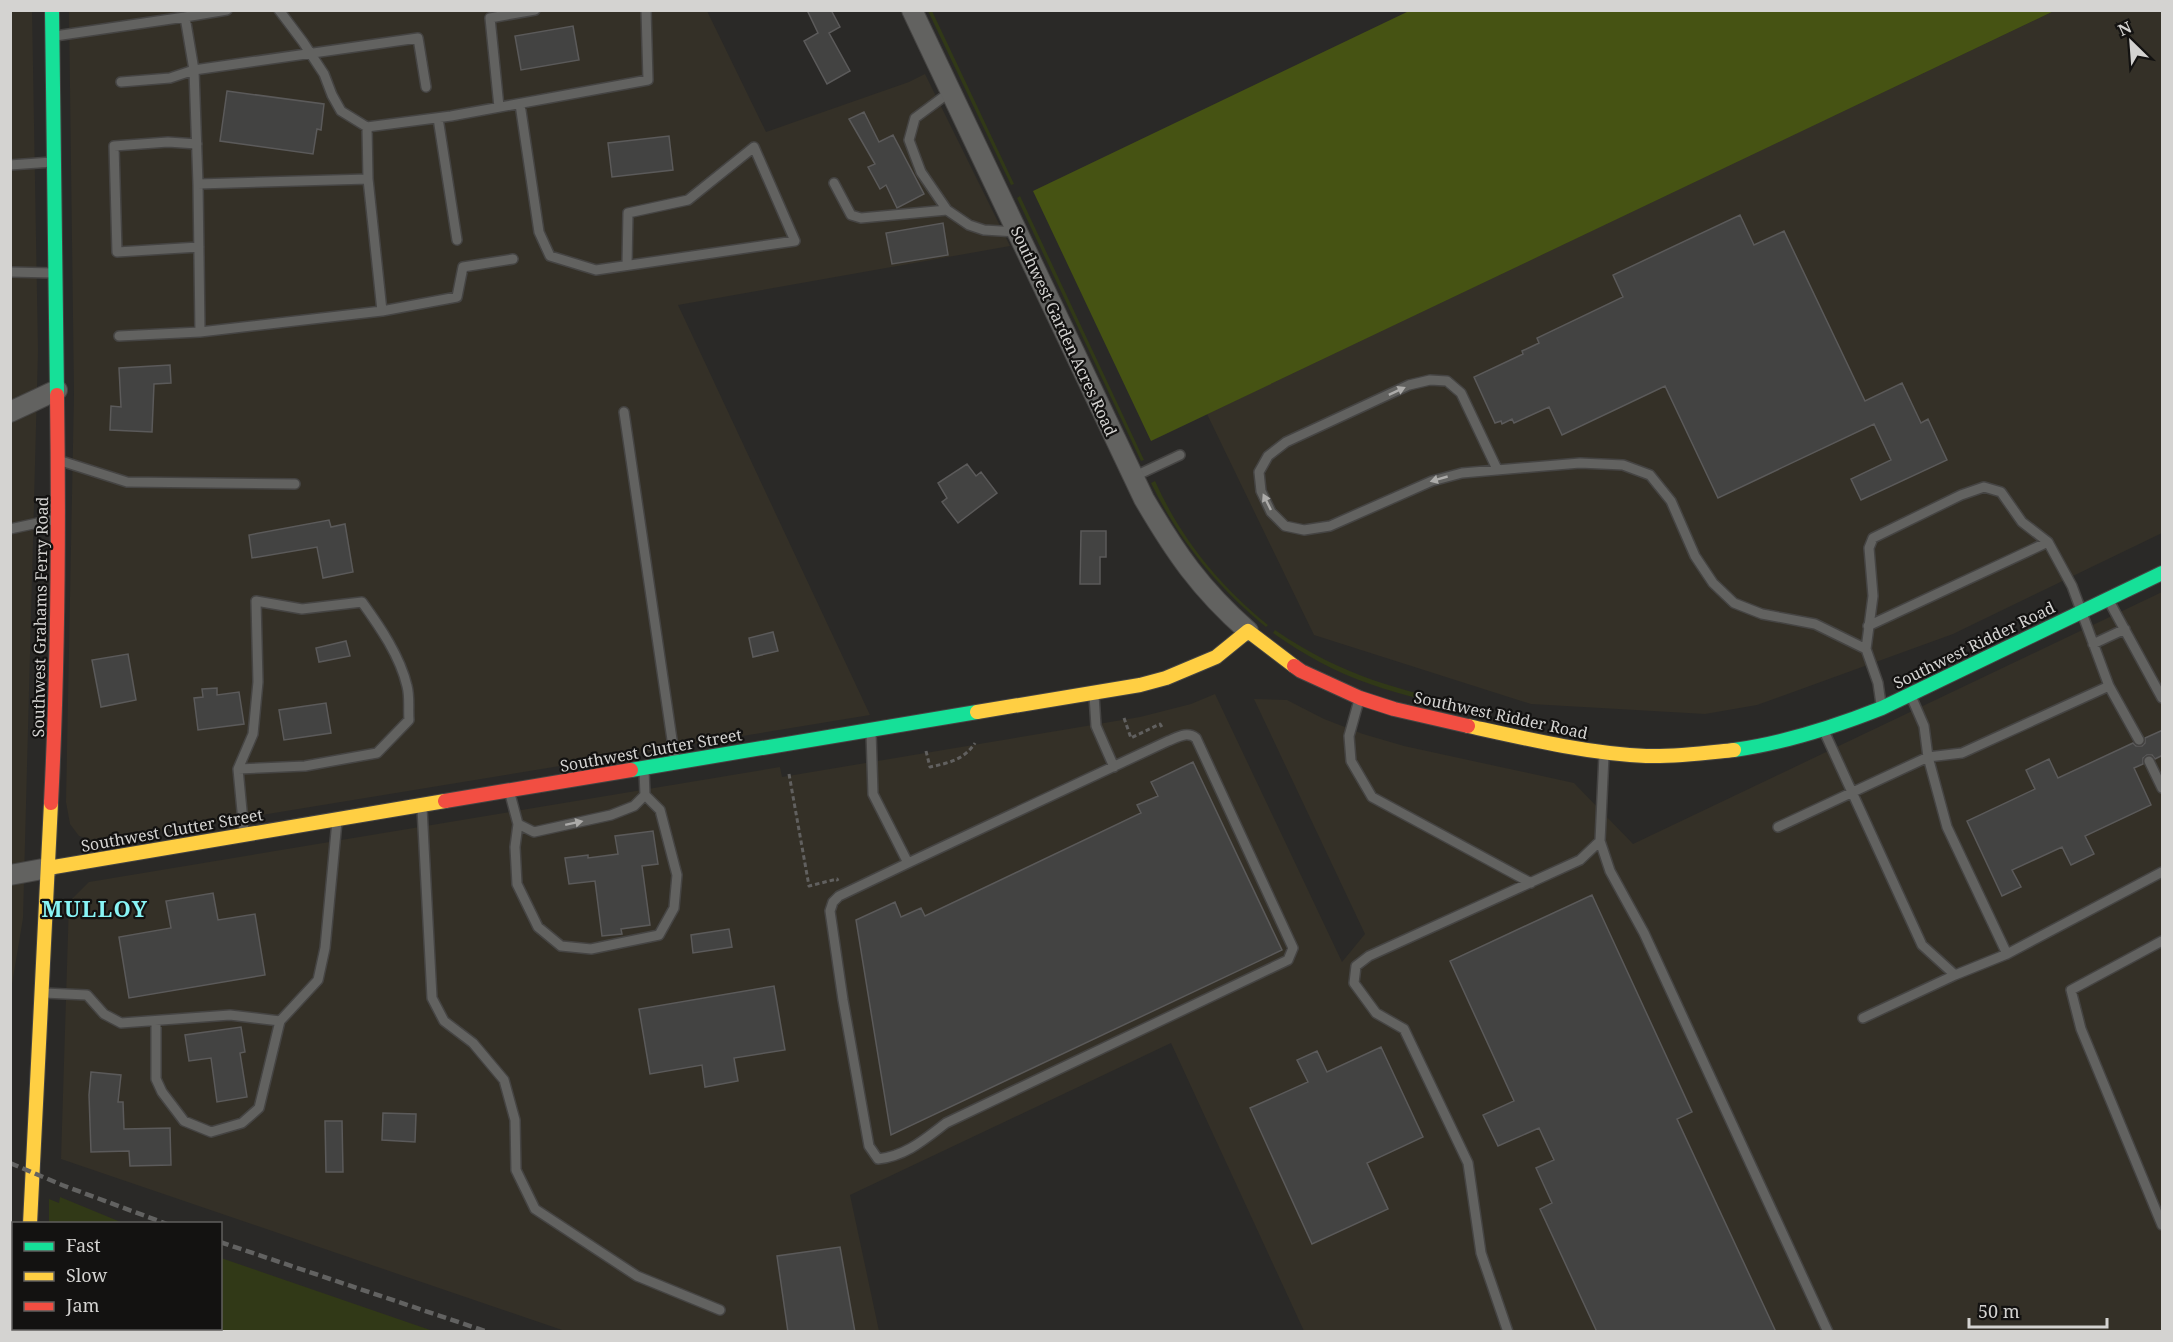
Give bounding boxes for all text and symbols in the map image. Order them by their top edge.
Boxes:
north arrow [2101,12,2161,72]
text: N [2114,16,2135,41]
street label: Southwest Garden Acres Road [1006,223,1122,440]
one-way arrow [1388,386,1405,395]
one-way arrow [1430,475,1449,485]
one-way arrow [1262,494,1271,511]
street label: Southwest Grahams Ferry Road [27,496,53,738]
street label: Southwest Ridder Road [1889,596,2059,694]
street label: Southwest Ridder Road [1412,686,1590,744]
street label: Southwest Clutter Street [558,723,744,777]
street label: Southwest Clutter Street [79,803,265,857]
one-way arrow [565,818,584,827]
district label: MULLOY [41,893,149,923]
legend [12,1222,222,1330]
text: Fast [66,1233,101,1257]
text: Slow [66,1263,108,1287]
scale bar [1969,1291,2107,1329]
text: Jam [65,1293,100,1317]
text: 50 m [1978,1299,2020,1323]

